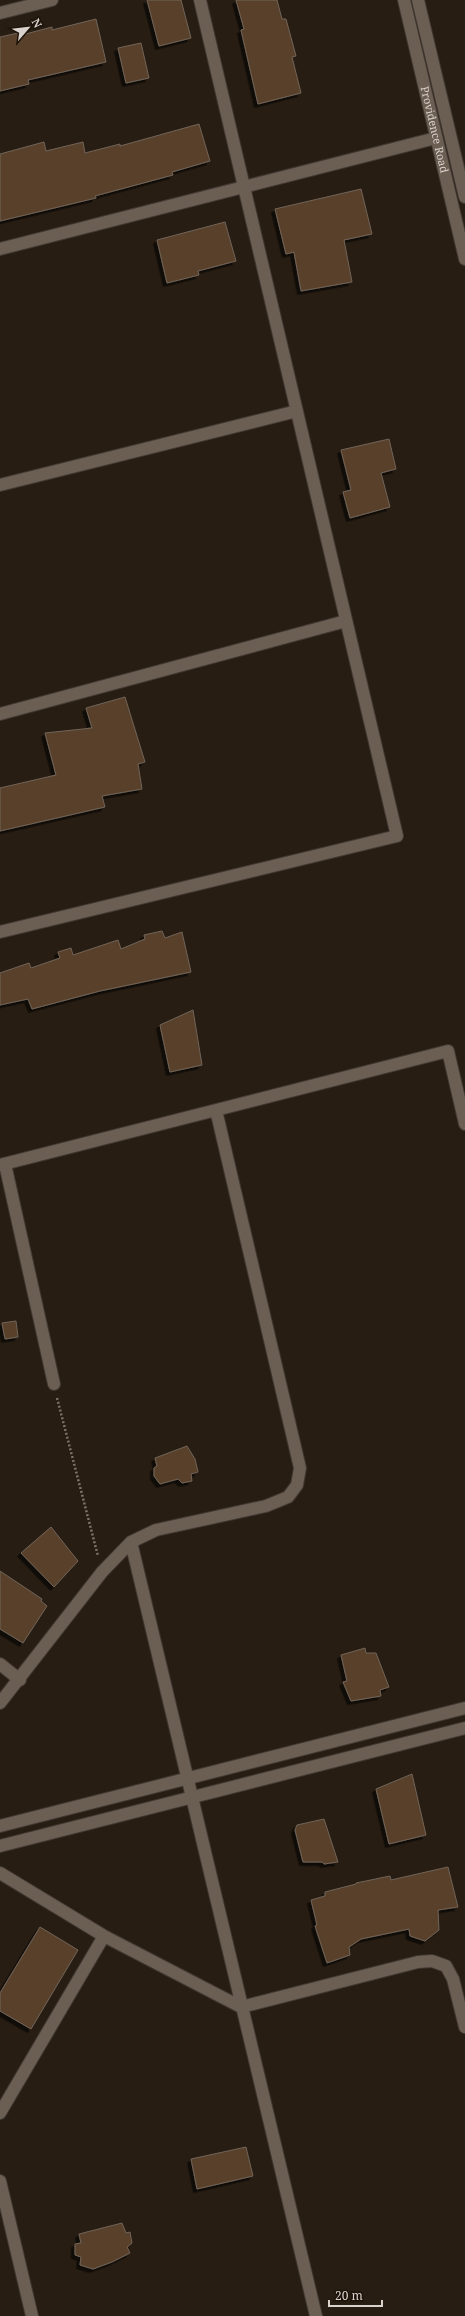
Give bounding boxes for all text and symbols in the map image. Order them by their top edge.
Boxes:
north arrow [8,8,48,48]
text: N [29,16,46,31]
street label: Providence Road [418,84,452,174]
scale bar [329,2282,382,2308]
text: 20 m [335,2287,363,2304]

